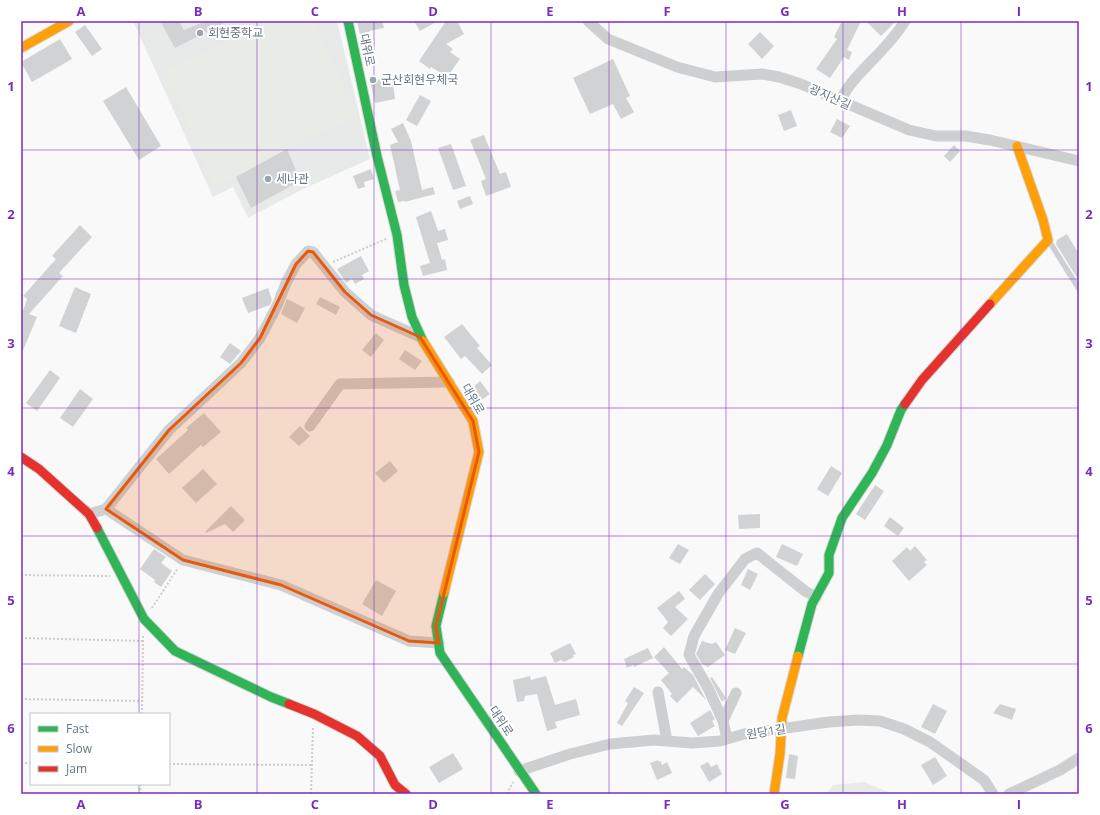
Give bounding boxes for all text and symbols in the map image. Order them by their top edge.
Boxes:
text: A [77,2,86,20]
text: B [194,2,203,20]
text: C [311,2,319,20]
text: D [428,2,438,20]
text: E [546,2,554,20]
text: F [663,2,671,20]
text: G [780,2,790,20]
text: H [897,2,907,20]
text: I [1017,2,1021,20]
place label: 회현중학교 [208,24,263,41]
marker: 회현중학교 [195,28,205,38]
street label: 대위로 [356,32,379,68]
place label: 군산회현우체국 [381,71,458,88]
marker: 군산회현우체국 [368,75,378,85]
text: 1 [7,77,15,95]
text: 1 [1085,77,1093,95]
street label: 광지산길 [807,80,854,113]
place label: 세나관 [276,170,309,187]
marker: 세나관 [263,174,273,184]
text: 2 [7,205,15,223]
text: 2 [1085,205,1093,223]
text: 3 [7,334,15,352]
text: 3 [1085,334,1093,352]
street label: 대위로 [458,380,489,417]
text: 4 [7,462,15,480]
text: 4 [1085,462,1093,480]
text: 5 [7,591,15,609]
text: 5 [1085,591,1093,609]
street label: 대위로 [485,702,518,739]
legend [30,713,170,785]
text: 6 [7,719,15,737]
text: 6 [1085,719,1093,737]
text: Fast [66,720,89,737]
street label: 원당1길 [745,720,787,743]
text: Slow [66,740,93,757]
text: Jam [65,760,87,777]
text: A [77,795,86,813]
text: B [194,795,203,813]
text: C [311,795,319,813]
text: D [428,795,438,813]
text: E [546,795,554,813]
text: F [663,795,671,813]
text: G [780,795,790,813]
text: H [897,795,907,813]
text: I [1017,795,1021,813]

